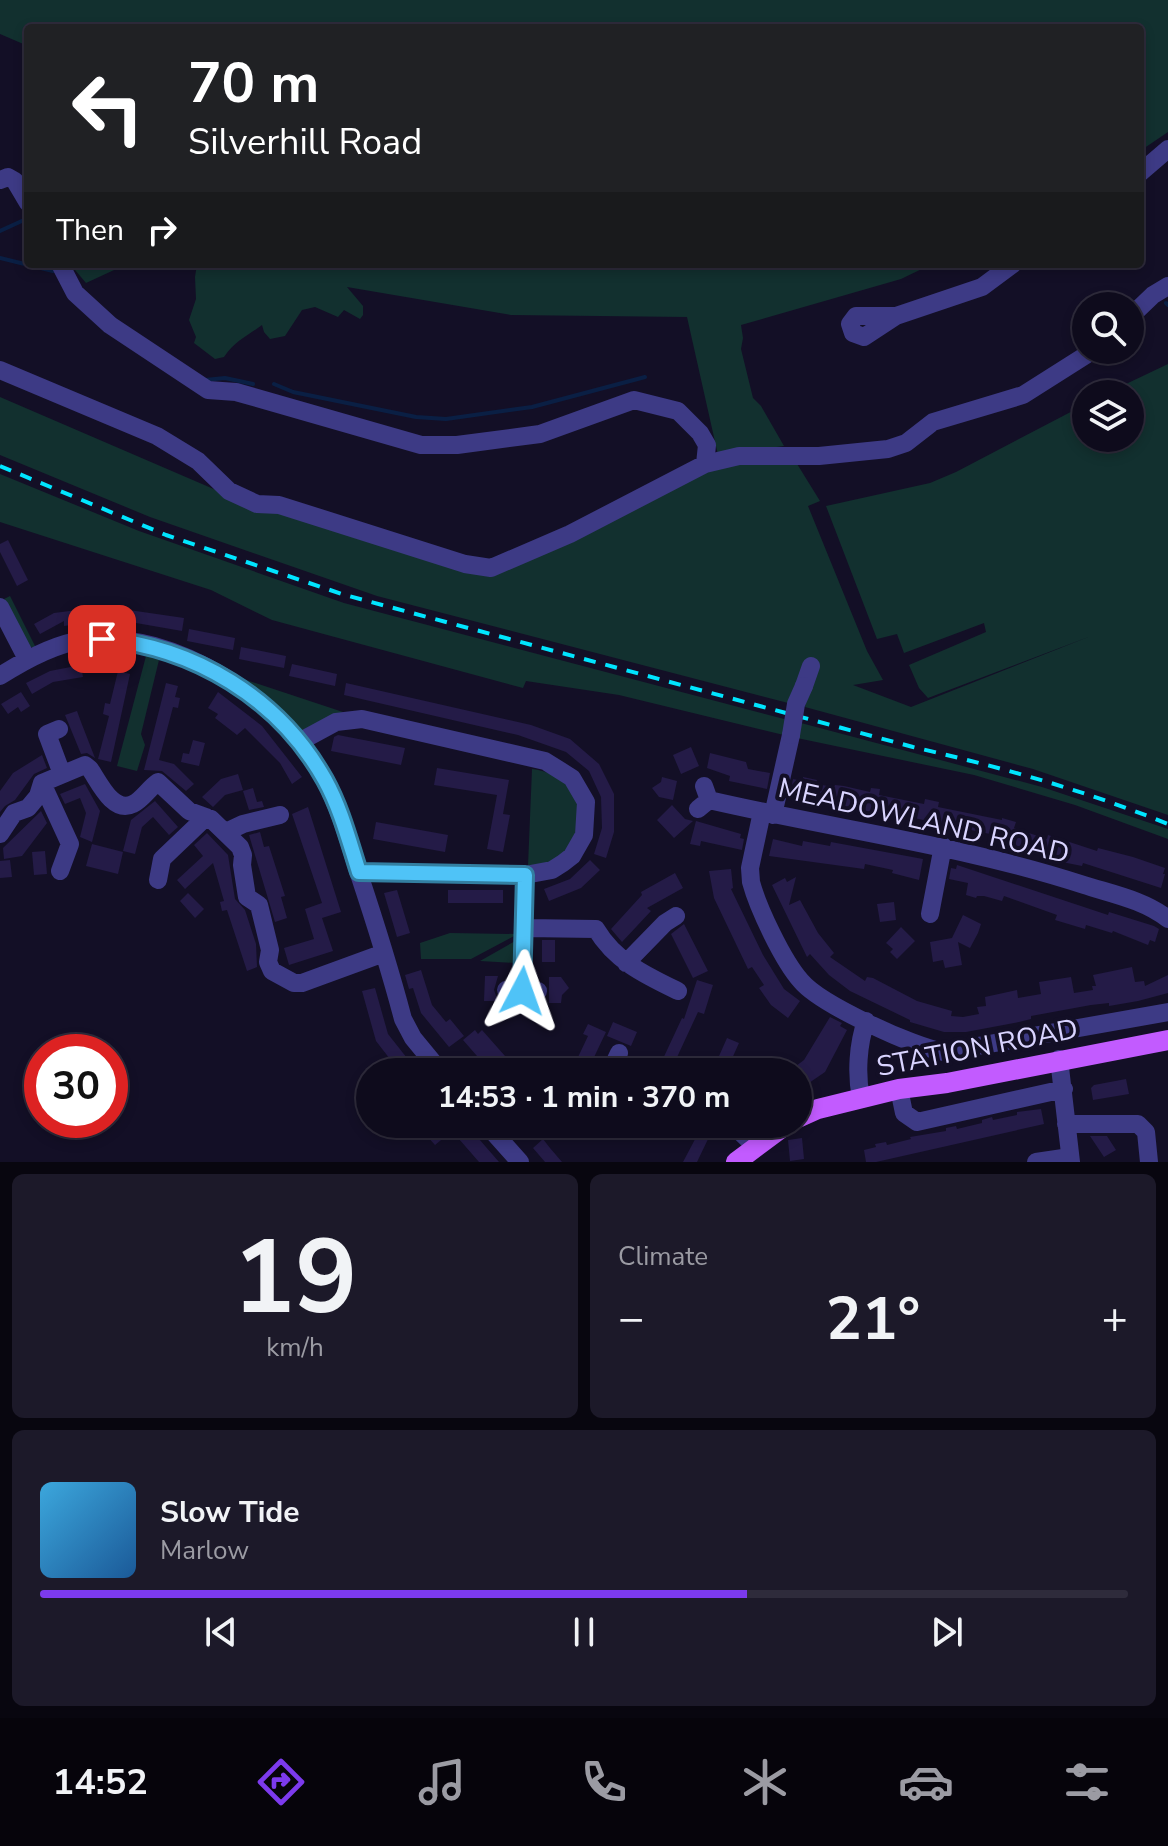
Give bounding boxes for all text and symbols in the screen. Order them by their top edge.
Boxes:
text: 70 m [188,45,319,122]
icon: left [56,56,160,160]
text: Silverhill Road [188,118,422,167]
icon: right [140,208,184,252]
text: Then [56,210,124,251]
map controls [1072,292,1144,452]
button: search [1072,292,1144,364]
button: layers [1072,380,1144,452]
pin [68,605,136,673]
icon: arrive [80,617,124,661]
street label: MEADOWLAND ROAD [775,769,1073,873]
position arrow [480,949,564,1033]
street label: STATION ROAD [873,1010,1081,1086]
speed limit sign: 30 [24,1034,128,1138]
text: 14:53 · 1 min · 370 m [438,1077,730,1118]
text: 19 [233,1207,357,1349]
text: Climate [618,1239,708,1274]
text: 21° [826,1278,920,1360]
text: − [618,1289,644,1349]
text: + [1102,1289,1128,1349]
text: km/h [266,1330,324,1365]
text: Slow Tide [160,1492,300,1533]
text: Marlow [160,1533,249,1568]
icon: previous [199,1610,243,1654]
icon: pause [562,1610,606,1654]
icon: next [925,1610,969,1654]
icon: directions [253,1754,309,1810]
icon: music [414,1754,470,1810]
icon: phone [576,1754,632,1810]
icon: climate [737,1754,793,1810]
icon: car [898,1754,954,1810]
icon: filters [1059,1754,1115,1810]
text: 14:52 [53,1758,148,1807]

